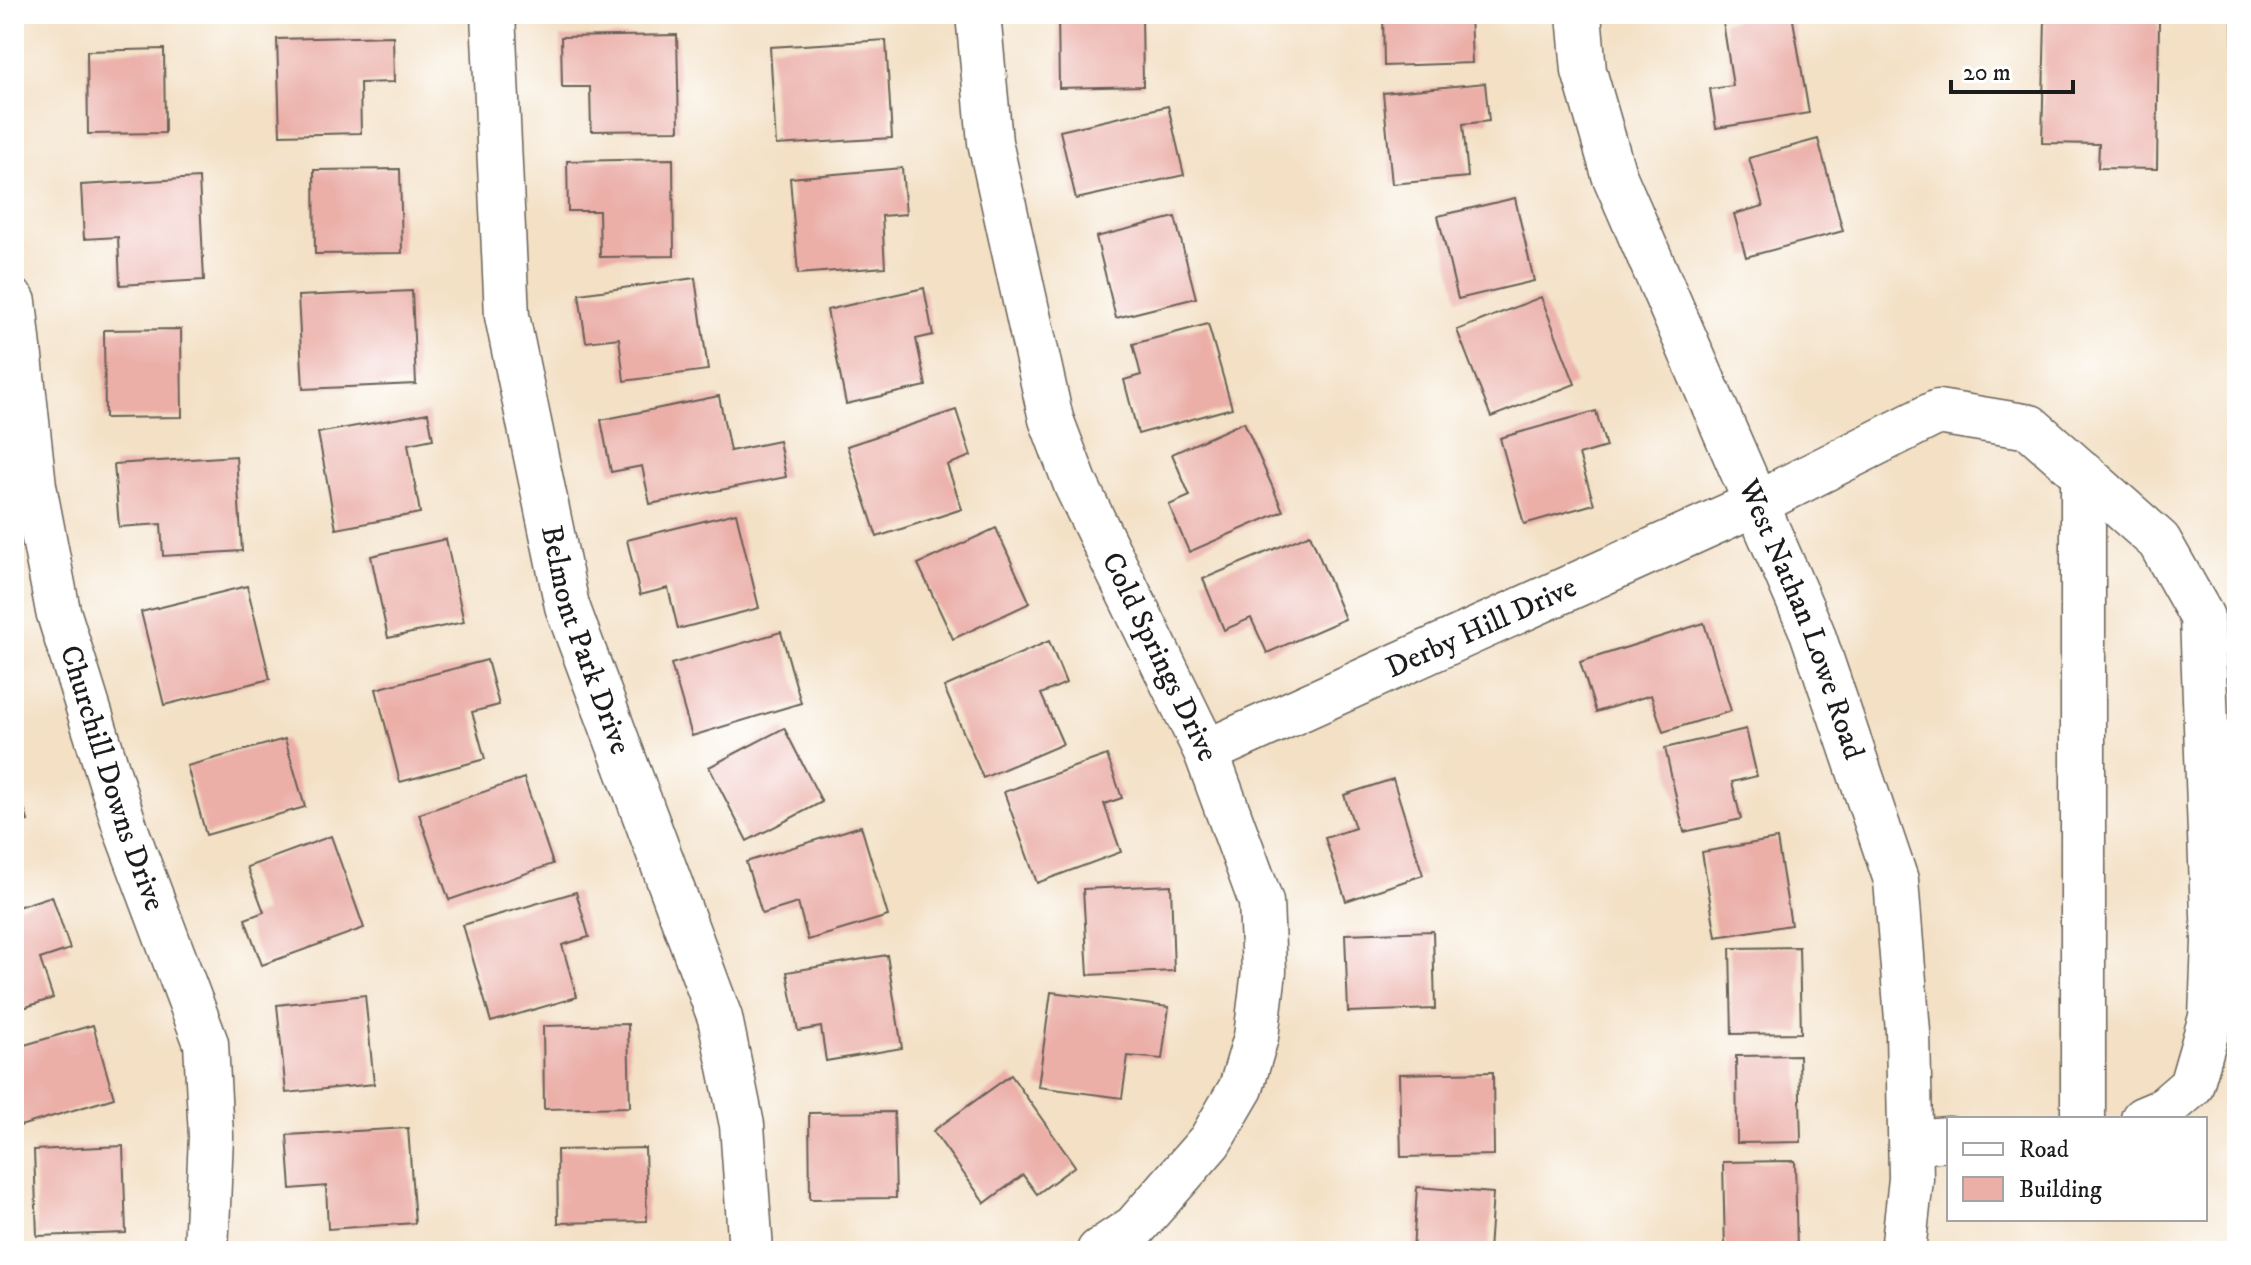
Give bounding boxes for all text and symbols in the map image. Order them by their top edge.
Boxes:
scale bar [1951,44,2073,94]
text: 20 m [1963,58,2011,88]
street label: West Nathan Lowe Road [1729,473,1872,764]
street label: Belmont Park Drive [532,522,639,759]
street label: Cold Springs Drive [1093,546,1226,766]
street label: Derby Hill Drive [1380,569,1582,687]
street label: Churchill Downs Drive [51,641,173,916]
legend [1947,1117,2207,1221]
text: Road [2019,1135,2069,1165]
text: Building [2019,1175,2102,1205]

